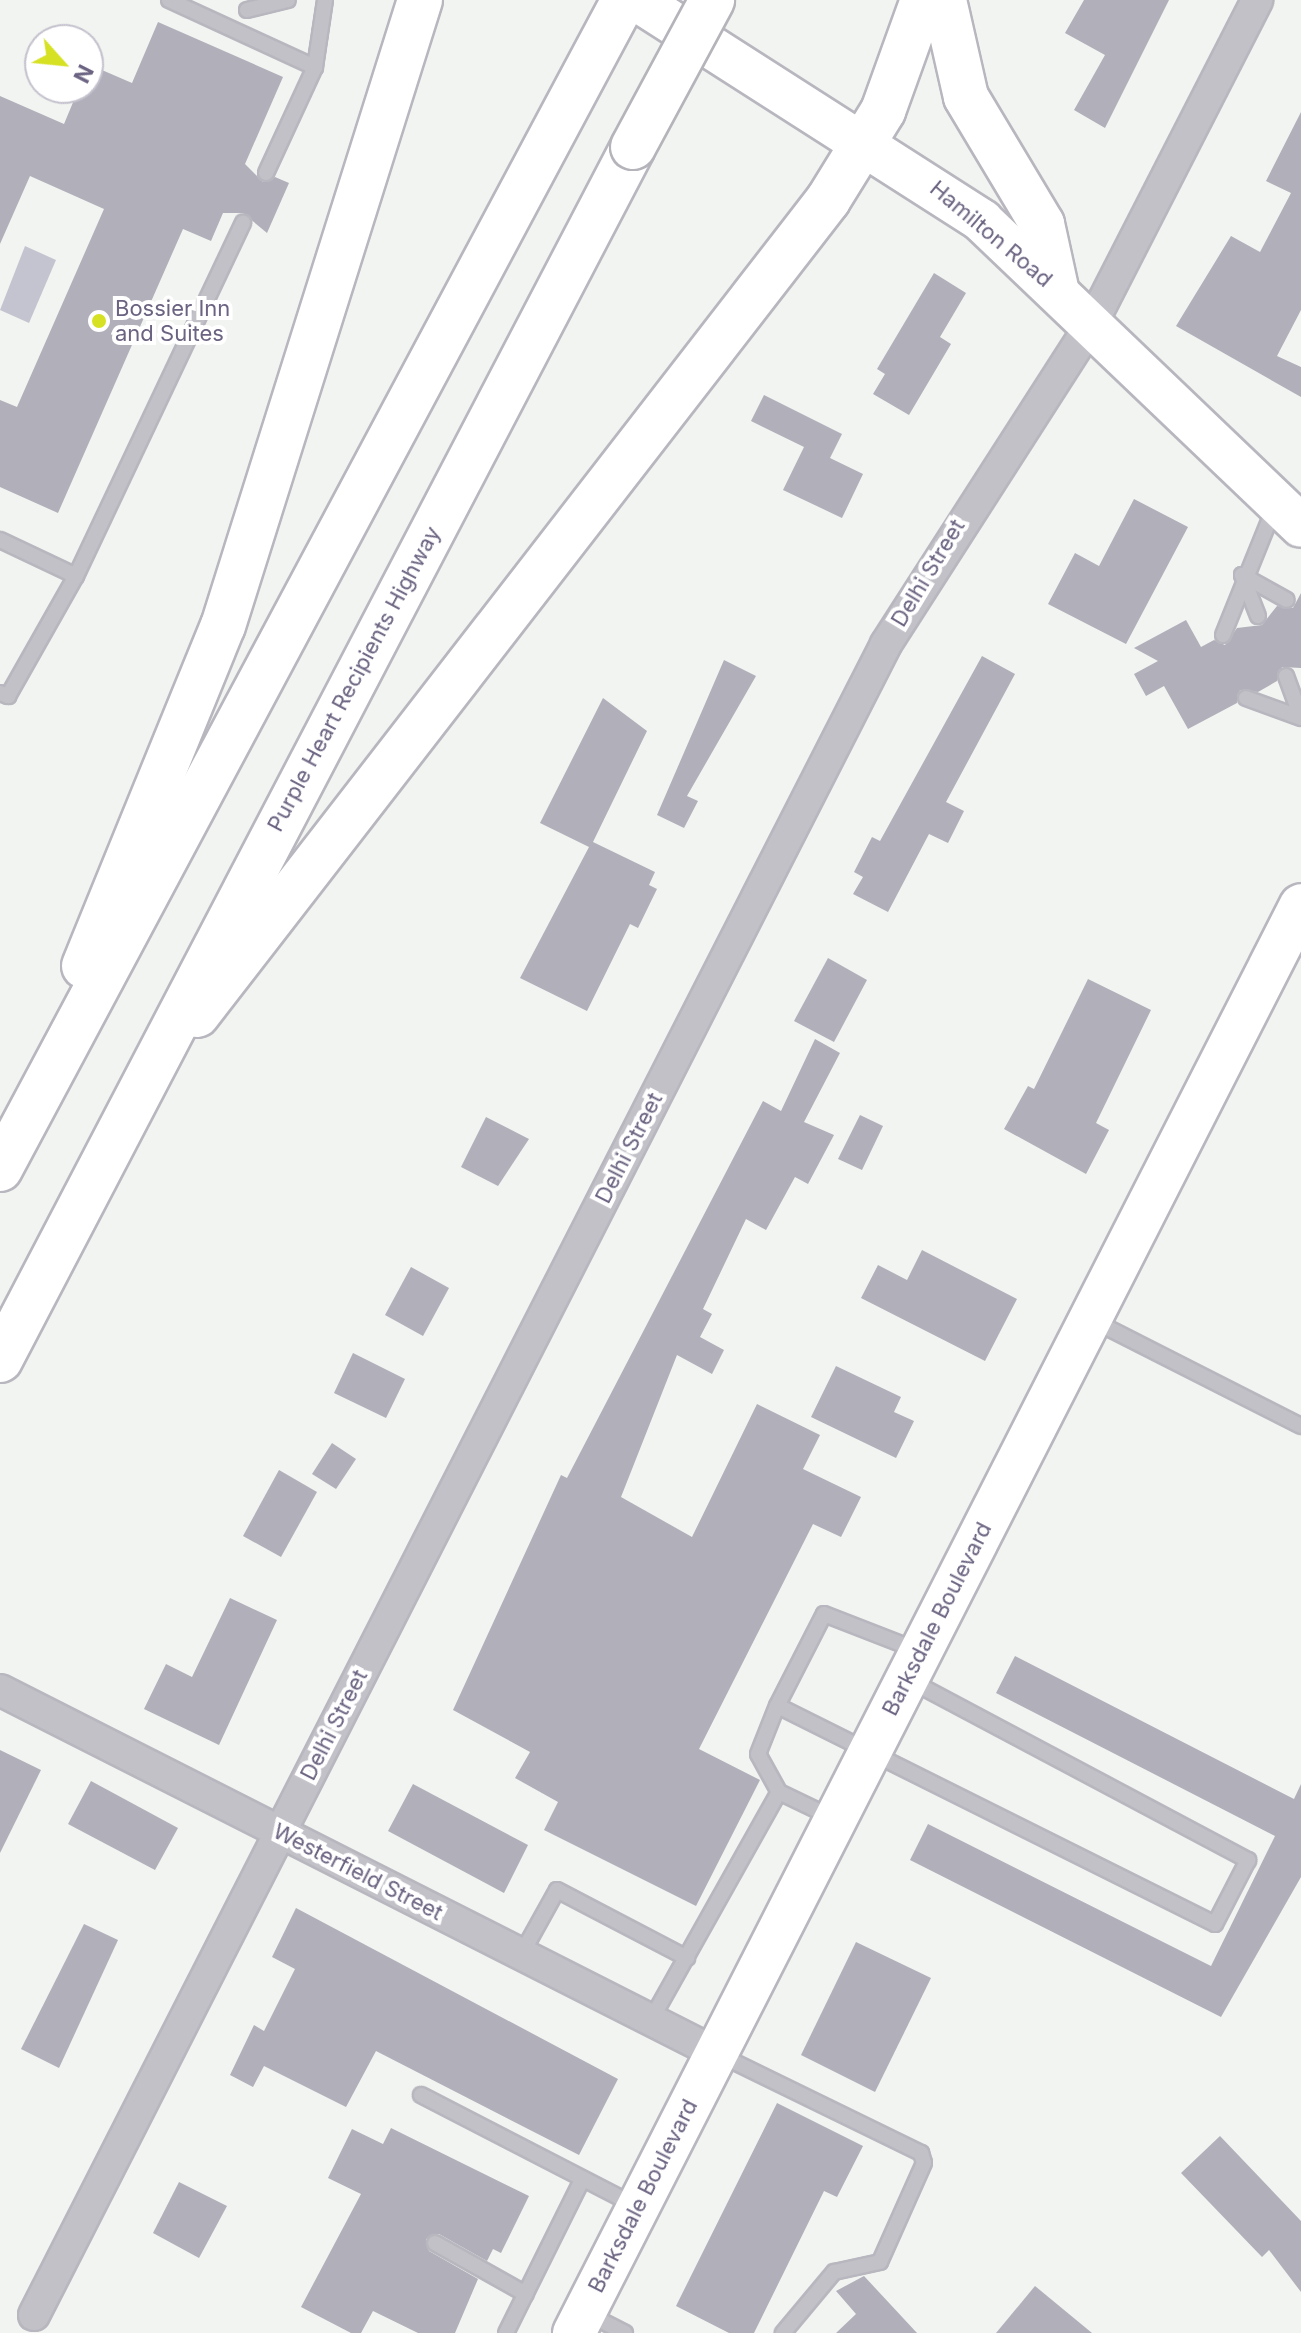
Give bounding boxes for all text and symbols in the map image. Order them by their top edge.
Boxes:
north arrow [24,24,104,104]
text: N [68,61,99,87]
street label: Hamilton Road [925,175,1057,293]
place label: Bossier Inn and Suites [115,295,230,346]
marker: Bossier Inn and Suites [90,312,108,330]
street label: Delhi Street [886,514,970,632]
street label: Purple Heart Recipients Highway [262,522,446,836]
street label: Delhi Street [590,1088,668,1208]
street label: Barksdale Boulevard [877,1518,997,1720]
street label: Delhi Street [295,1665,373,1785]
street label: Westerfield Street [269,1818,447,1926]
street label: Barksdale Boulevard [583,2095,703,2297]

